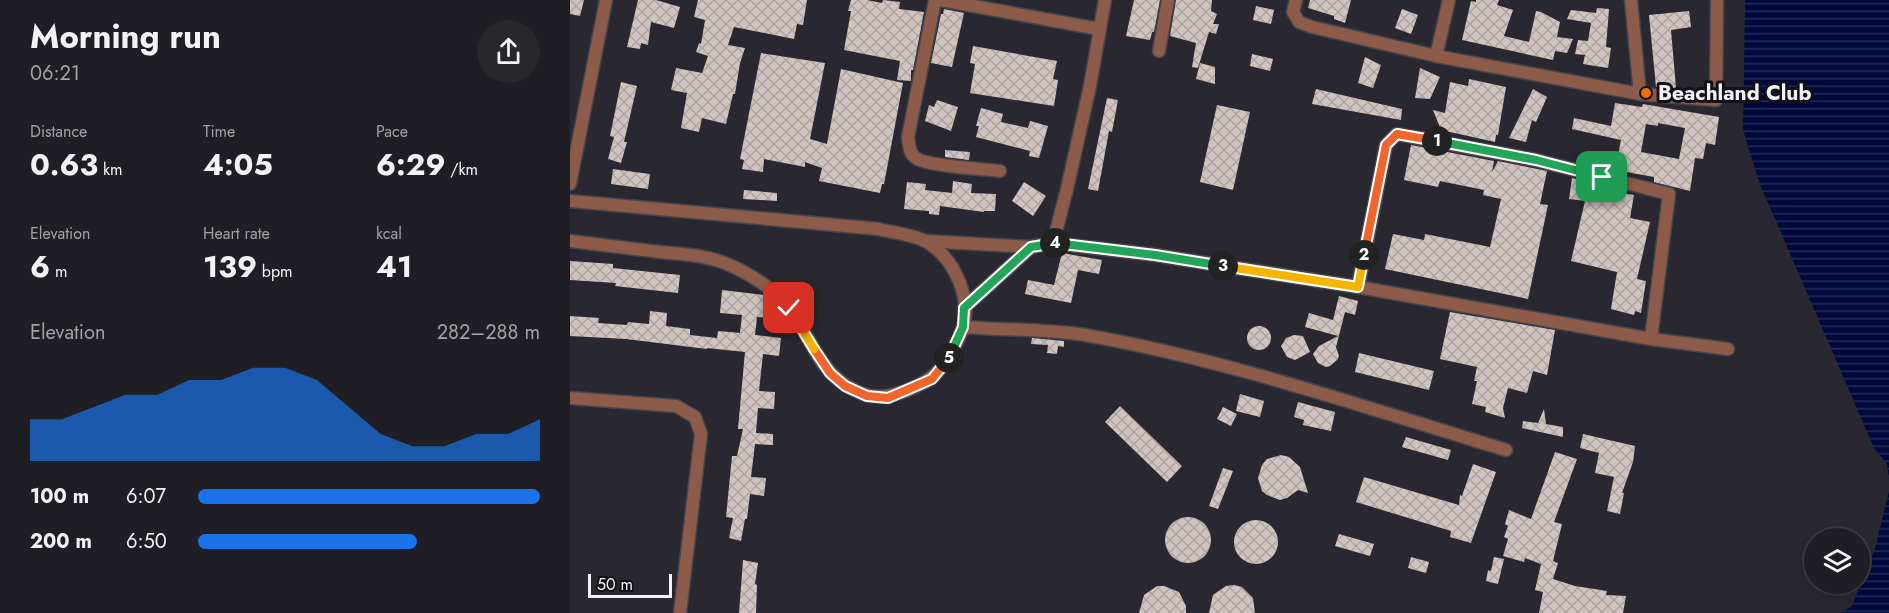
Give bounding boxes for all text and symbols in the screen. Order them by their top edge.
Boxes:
text: Morning run [30,13,221,60]
button: share [477,20,540,83]
text: 06:21 [30,59,80,88]
place label: Beachland Club [1658,78,1811,108]
marker: Beachland Club [1639,86,1653,100]
text: Distance [30,120,87,143]
text: Time [203,120,235,143]
text: Pace [376,120,408,143]
pin: 1 [1422,126,1452,156]
text: 1 [1433,129,1441,152]
text: 0.63 [30,143,98,186]
text: 4:05 [203,143,273,186]
text: 6:29 [376,143,445,186]
pin [1576,151,1627,202]
text: km [98,158,123,181]
text: /km [445,158,478,181]
icon: arrive [1585,160,1618,193]
text: Elevation [30,222,90,245]
text: Heart rate [203,222,270,245]
text: kcal [376,222,402,245]
pin: 4 [1040,228,1070,258]
text: 4 [1049,231,1061,254]
pin: 2 [1349,240,1379,270]
text: 2 [1359,243,1369,266]
text: 6 [30,245,50,288]
text: 139 [203,245,257,288]
text: 41 [376,245,412,288]
pin: 3 [1208,251,1238,281]
text: 3 [1218,254,1228,277]
text: m [50,260,67,283]
text: bpm [257,260,293,283]
pin [763,282,814,333]
icon: check [772,291,805,324]
text: Elevation [30,318,105,347]
text: 282–288 m [437,318,540,347]
pin: 5 [934,343,964,373]
text: 5 [944,346,954,369]
text: 100 m [30,482,89,511]
text: 6:07 [126,482,166,511]
text: 200 m [30,527,92,556]
text: 6:50 [126,527,167,556]
map controls [1804,528,1870,594]
button: layers [1804,528,1870,594]
scale bar [588,571,672,598]
text: 50 m [597,573,633,596]

